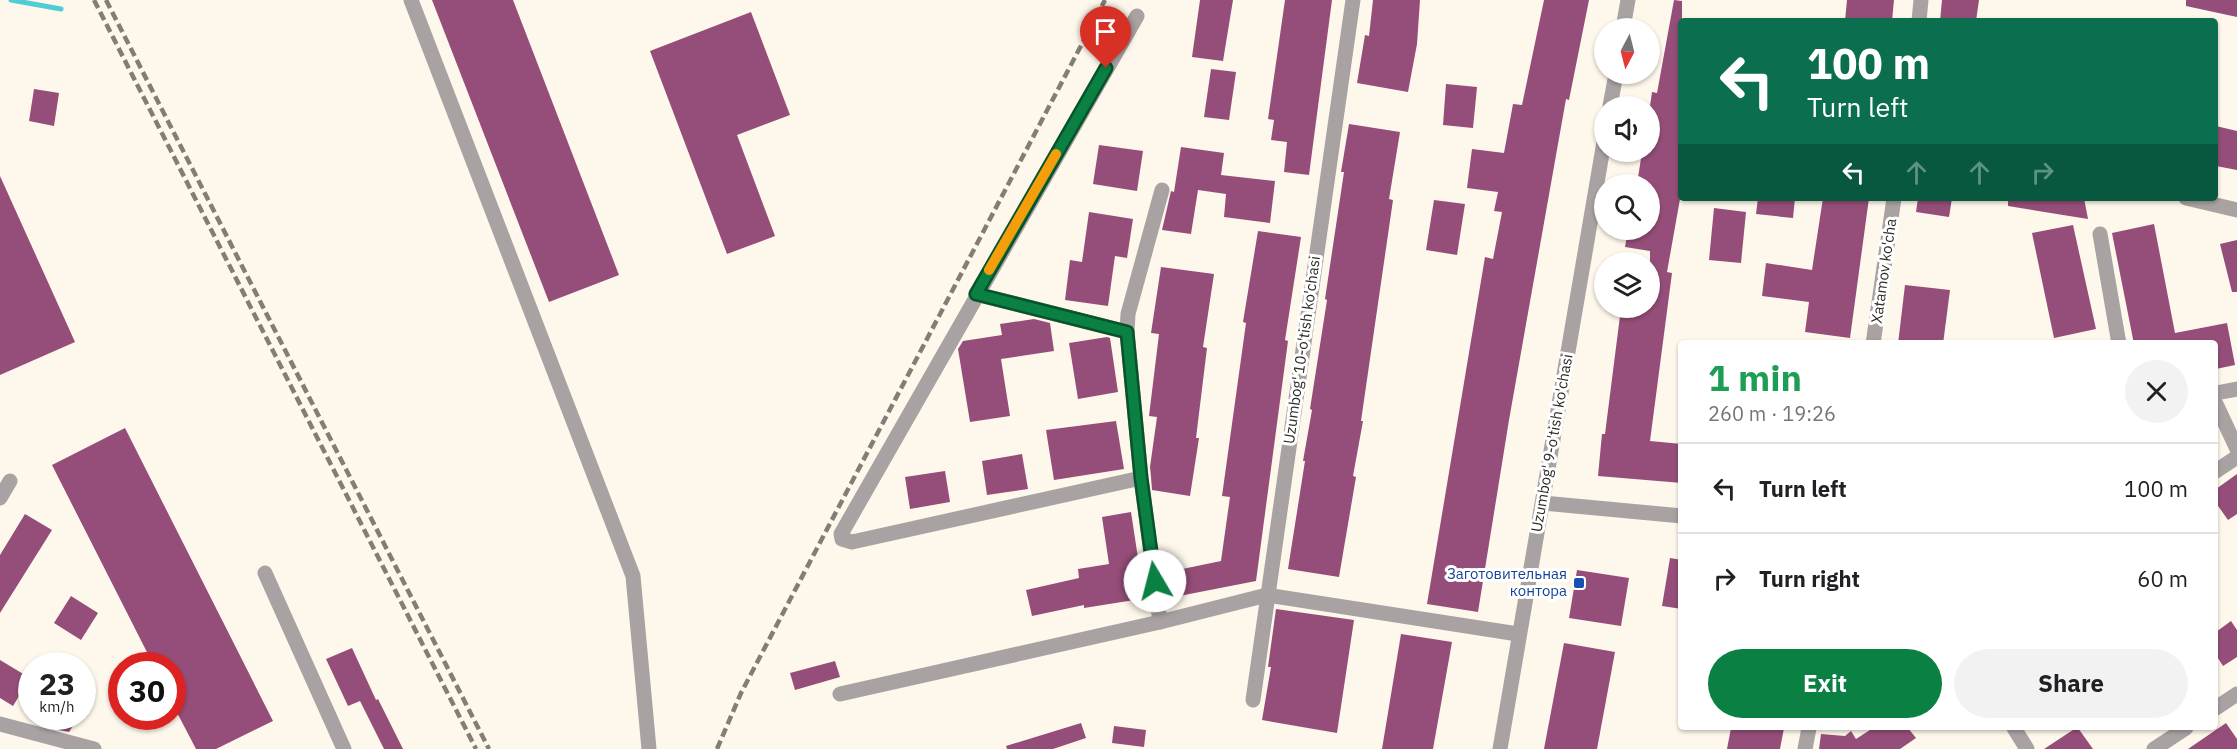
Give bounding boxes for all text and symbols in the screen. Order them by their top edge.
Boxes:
pin [1080,6,1131,68]
icon: arrive [1089,15,1122,48]
north arrow [1594,18,1660,84]
map controls [1594,18,1660,318]
text: 100 m [1807,36,1930,91]
icon: left [1708,42,1786,120]
text: Turn left [1807,89,1908,124]
button: sound [1594,96,1660,162]
icon: left [1837,156,1870,189]
icon: ahead [1900,156,1933,189]
icon: ahead [1963,156,1996,189]
icon: right [2026,156,2059,189]
button: search [1594,174,1660,240]
street label: Xatamov ko'cha [1867,217,1900,325]
button: layers [1594,252,1660,318]
street label: Uzumbog' 10-o'tish ko'chasi [1279,255,1324,445]
street label: Uzumbog' 9-o'tish ko'chasi [1526,352,1577,533]
text: 1 min [1708,354,1802,401]
button: close [2125,360,2188,423]
text: 260 m · 19:26 [1708,400,1836,427]
icon: left [1708,472,1741,505]
text: Turn left [1759,474,1847,503]
text: 100 m [2124,474,2188,503]
position arrow [1123,549,1187,613]
icon: right [1708,562,1741,595]
place label: Заготовительная контора [1447,564,1567,600]
text: Turn right [1759,564,1860,593]
text: 60 m [2137,564,2188,593]
marker: Заготовительная контора [1572,576,1586,590]
button: Exit [1708,649,1942,718]
button: Share [1954,649,2188,718]
speed limit sign: 30 [108,652,186,730]
text: 23 [39,664,75,703]
text: km/h [39,697,75,716]

